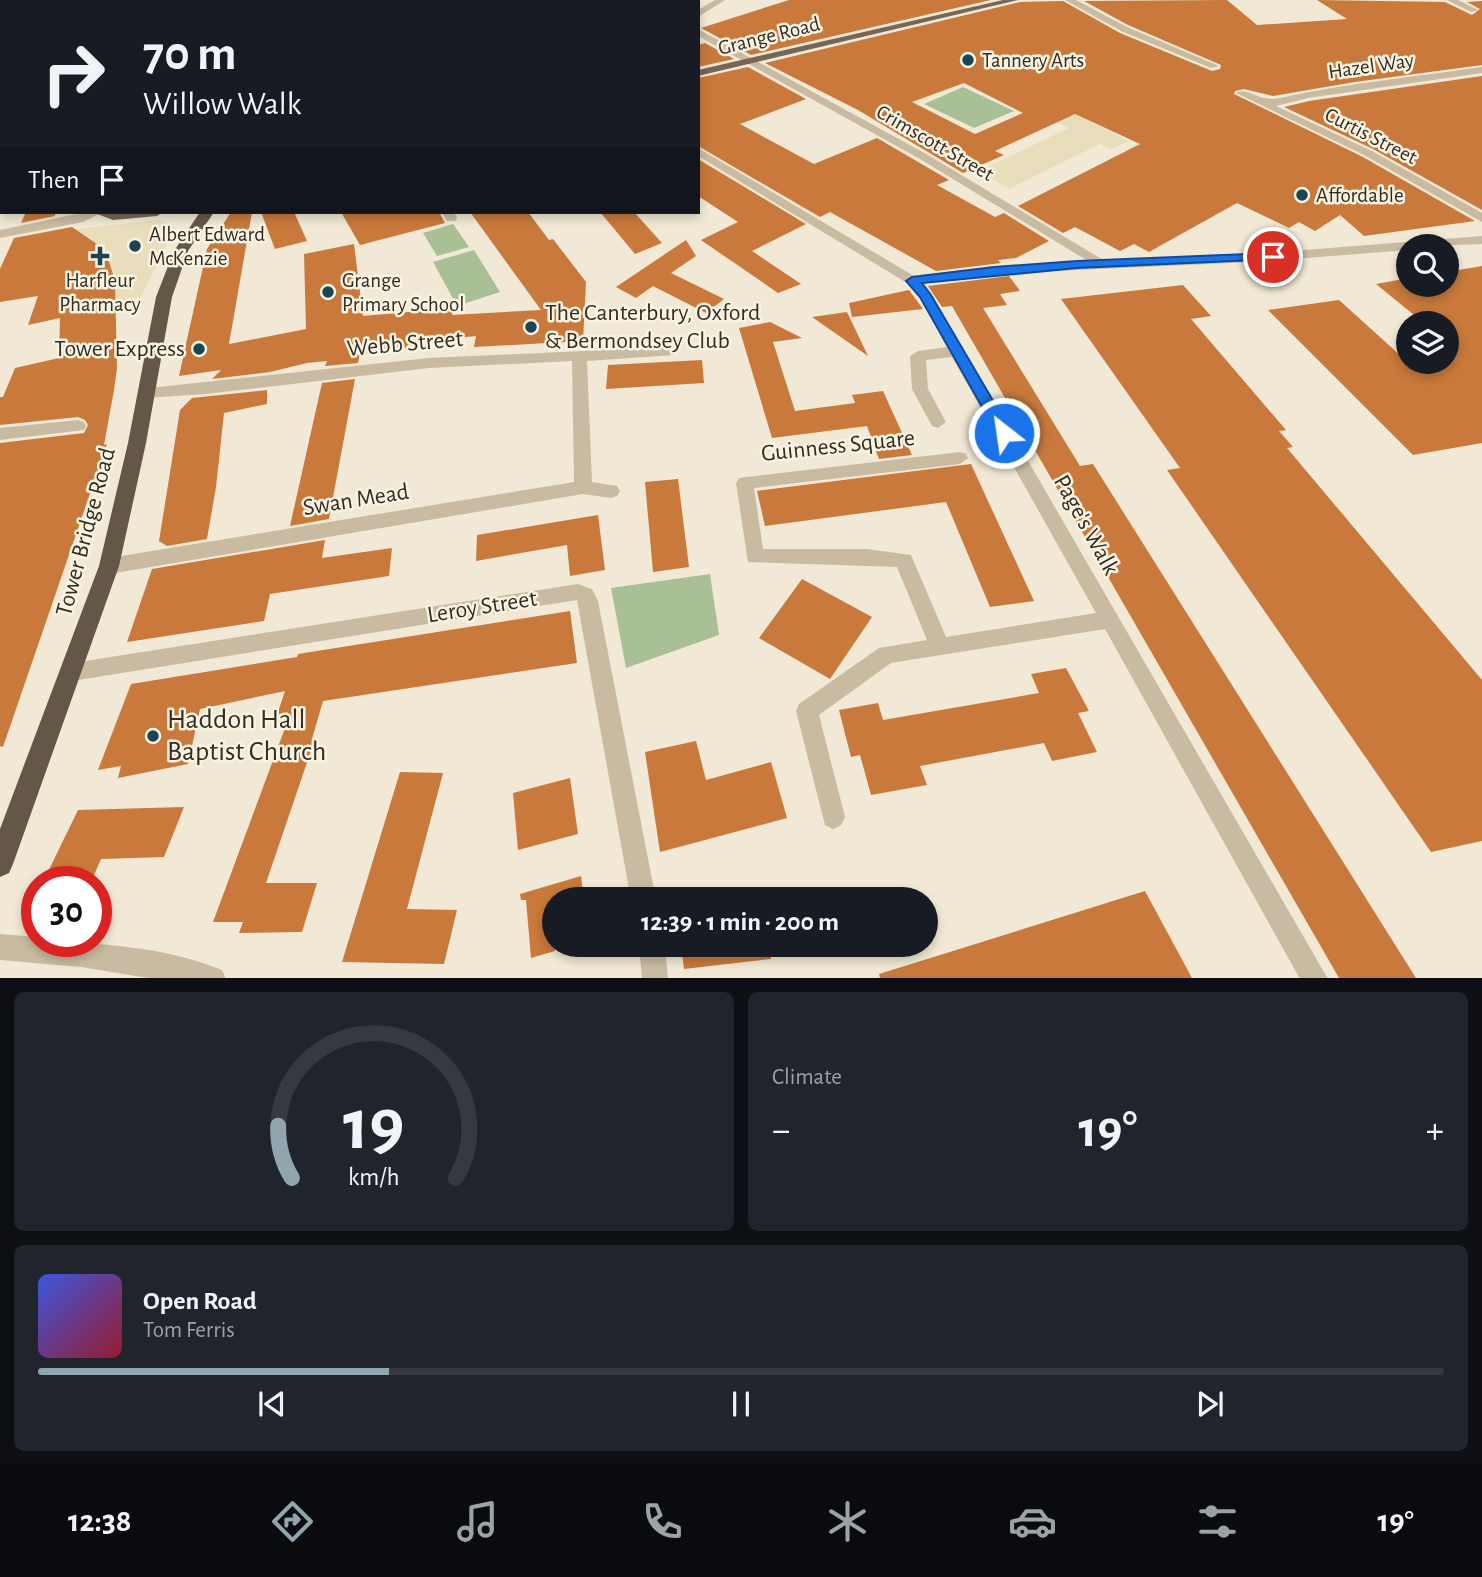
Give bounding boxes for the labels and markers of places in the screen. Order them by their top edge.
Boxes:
place label: Tannery Arts [982,50,1084,71]
marker: Tannery Arts [960,52,976,68]
place label: Affordable [1316,185,1404,206]
marker: Affordable [1294,187,1310,203]
place label: Albert Edward McKenzie [149,224,265,269]
pin [1243,227,1303,287]
marker: Albert Edward McKenzie [127,238,143,254]
marker: Harfleur Pharmacy [92,248,108,264]
place label: Harfleur Pharmacy [59,270,141,315]
place label: Grange Primary School [342,270,465,315]
marker: Grange Primary School [320,284,336,300]
place label: The Canterbury, Oxford & Bermondsey Club [545,301,761,353]
marker: The Canterbury, Oxford & Bermondsey Club [523,319,539,335]
place label: Tower Express [54,337,185,361]
marker: Tower Express [191,341,207,357]
place label: Haddon Hall Baptist Church [167,706,326,766]
marker: Haddon Hall Baptist Church [145,728,161,744]

